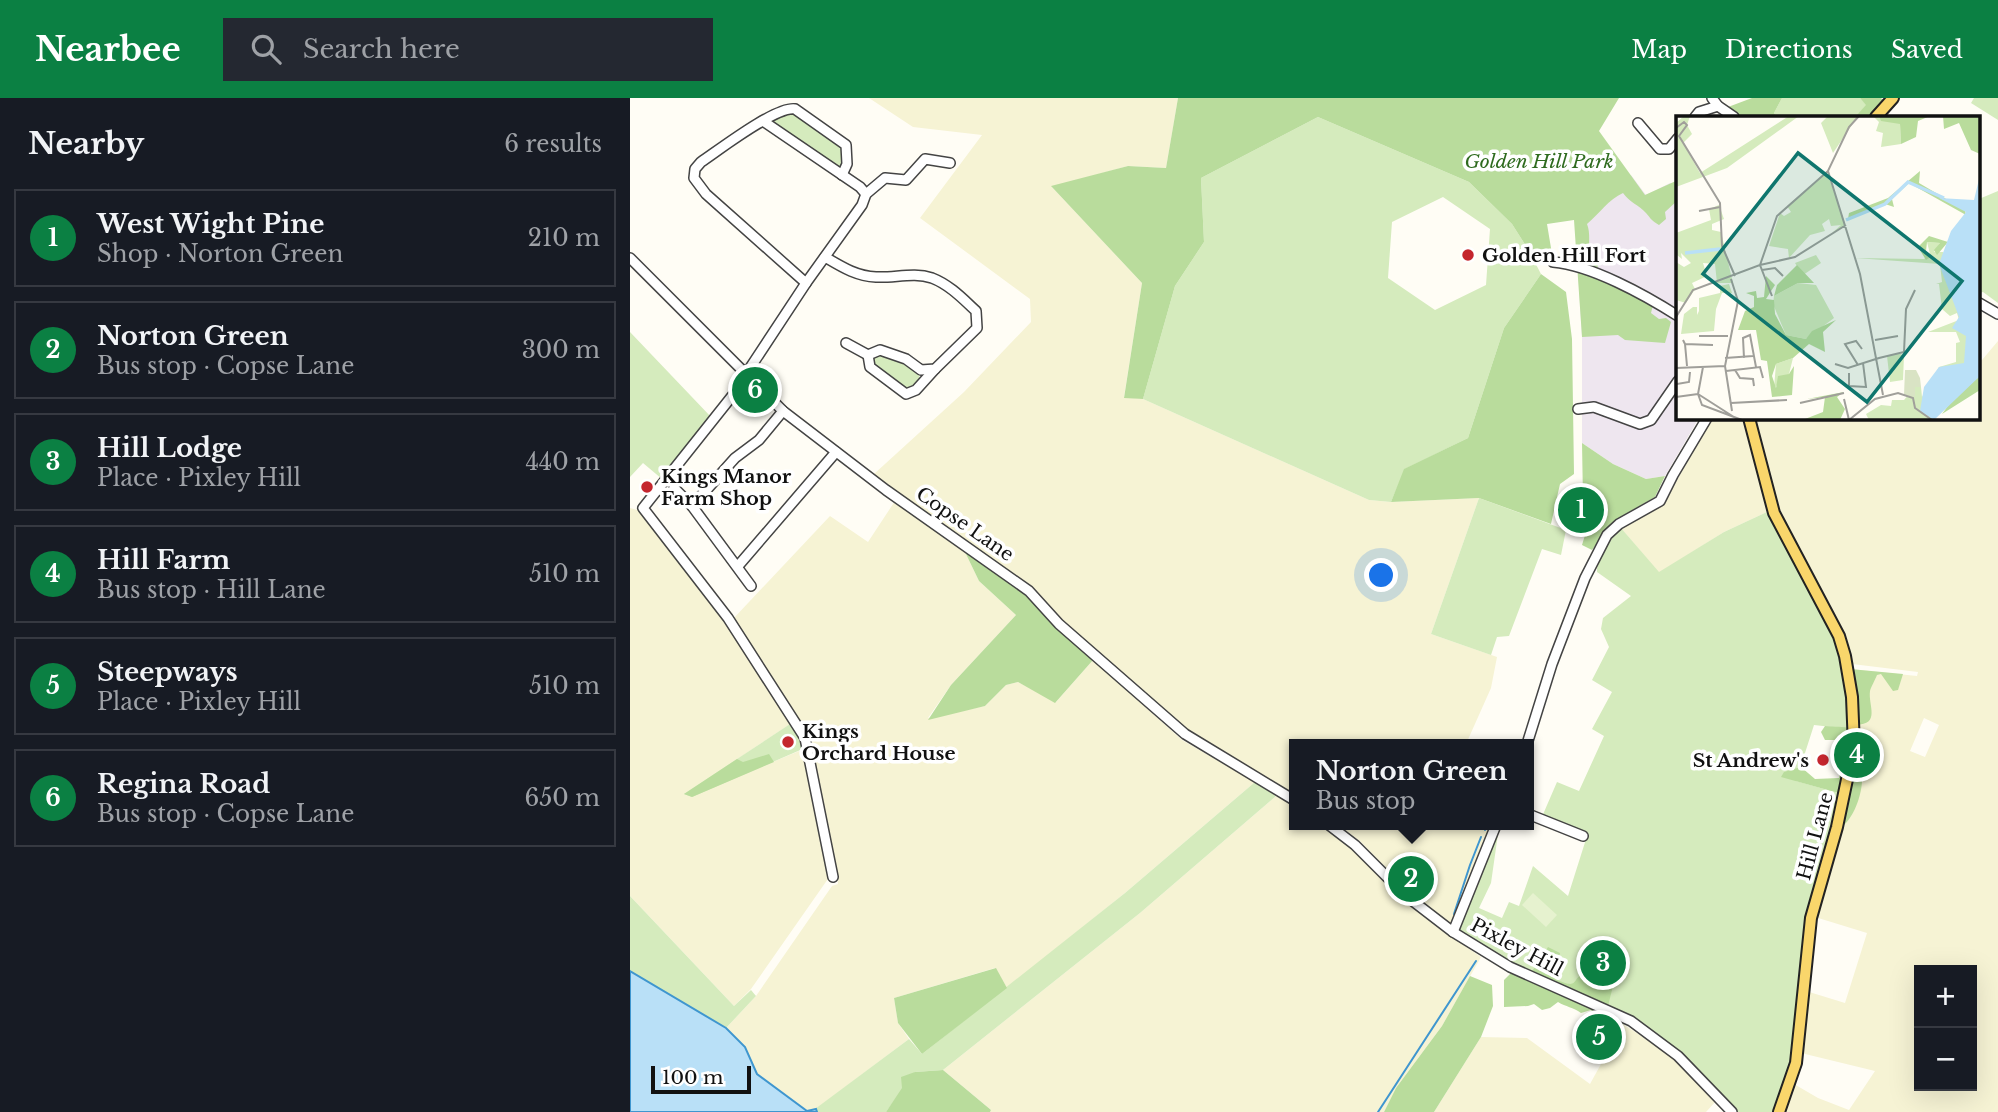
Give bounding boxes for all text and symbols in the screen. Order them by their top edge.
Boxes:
search box [223,18,713,81]
text: Nearbee [35,29,181,70]
icon: search [247,30,285,68]
text: Search here [303,33,460,65]
text: Map [1631,35,1687,64]
text: Directions [1725,35,1853,64]
text: Saved [1891,35,1963,64]
inset map [1676,116,1980,420]
text: Nearby [28,125,144,162]
text: 6 results [504,130,602,158]
park label: Golden Hill Park [1464,150,1614,173]
text: West Wight Pine [97,208,324,240]
text: 1 [48,224,58,252]
text: 210 m [528,224,600,252]
text: Shop · Norton Green [97,240,343,268]
place label: Golden Hill Fort [1482,244,1647,267]
marker: Golden Hill Fort [1460,247,1476,263]
text: Norton Green [97,320,289,352]
text: 2 [46,336,60,364]
text: 300 m [522,336,600,364]
text: Bus stop · Copse Lane [97,352,354,380]
pin: 6 [732,364,778,416]
text: Hill Lodge [97,432,242,464]
text: 3 [46,448,60,476]
text: 440 m [525,448,600,476]
text: Place · Pixley Hill [97,464,301,492]
place label: Kings Manor Farm Shop [661,465,792,510]
marker: Kings Manor Farm Shop [639,479,655,495]
street label: Copse Lane [912,482,1018,566]
pin: 1 [1558,484,1604,536]
text: Hill Farm [97,544,230,576]
your location [1364,558,1398,592]
text: 4 [45,560,61,588]
text: 510 m [529,560,600,588]
text: Bus stop · Hill Lane [97,576,326,604]
text: Steepways [97,656,238,688]
text: 5 [46,672,60,700]
text: 510 m [529,672,600,700]
text: Place · Pixley Hill [97,688,301,716]
place label: Kings Orchard House [802,720,956,765]
pin: 4 [1834,729,1880,781]
marker: Kings Orchard House [780,734,796,750]
popup [1289,739,1534,830]
place label: St Andrew's [1693,749,1809,772]
marker: St Andrew's [1815,752,1831,768]
text: Norton Green [1316,755,1507,787]
text: Regina Road [97,768,270,800]
text: 6 [45,784,61,812]
text: 650 m [524,784,600,812]
text: Bus stop [1316,787,1415,815]
street label: Hill Lane [1792,789,1838,883]
text: Bus stop · Copse Lane [97,800,354,828]
pin: 2 [1388,853,1434,905]
street label: Pixley Hill [1467,913,1567,981]
pin: 3 [1580,937,1626,989]
map controls [1914,965,1977,1091]
button: + [1914,965,1977,1028]
pin: 5 [1576,1011,1622,1063]
button: − [1914,1028,1977,1091]
scale bar [651,1063,751,1095]
text: 100 m [662,1066,723,1089]

